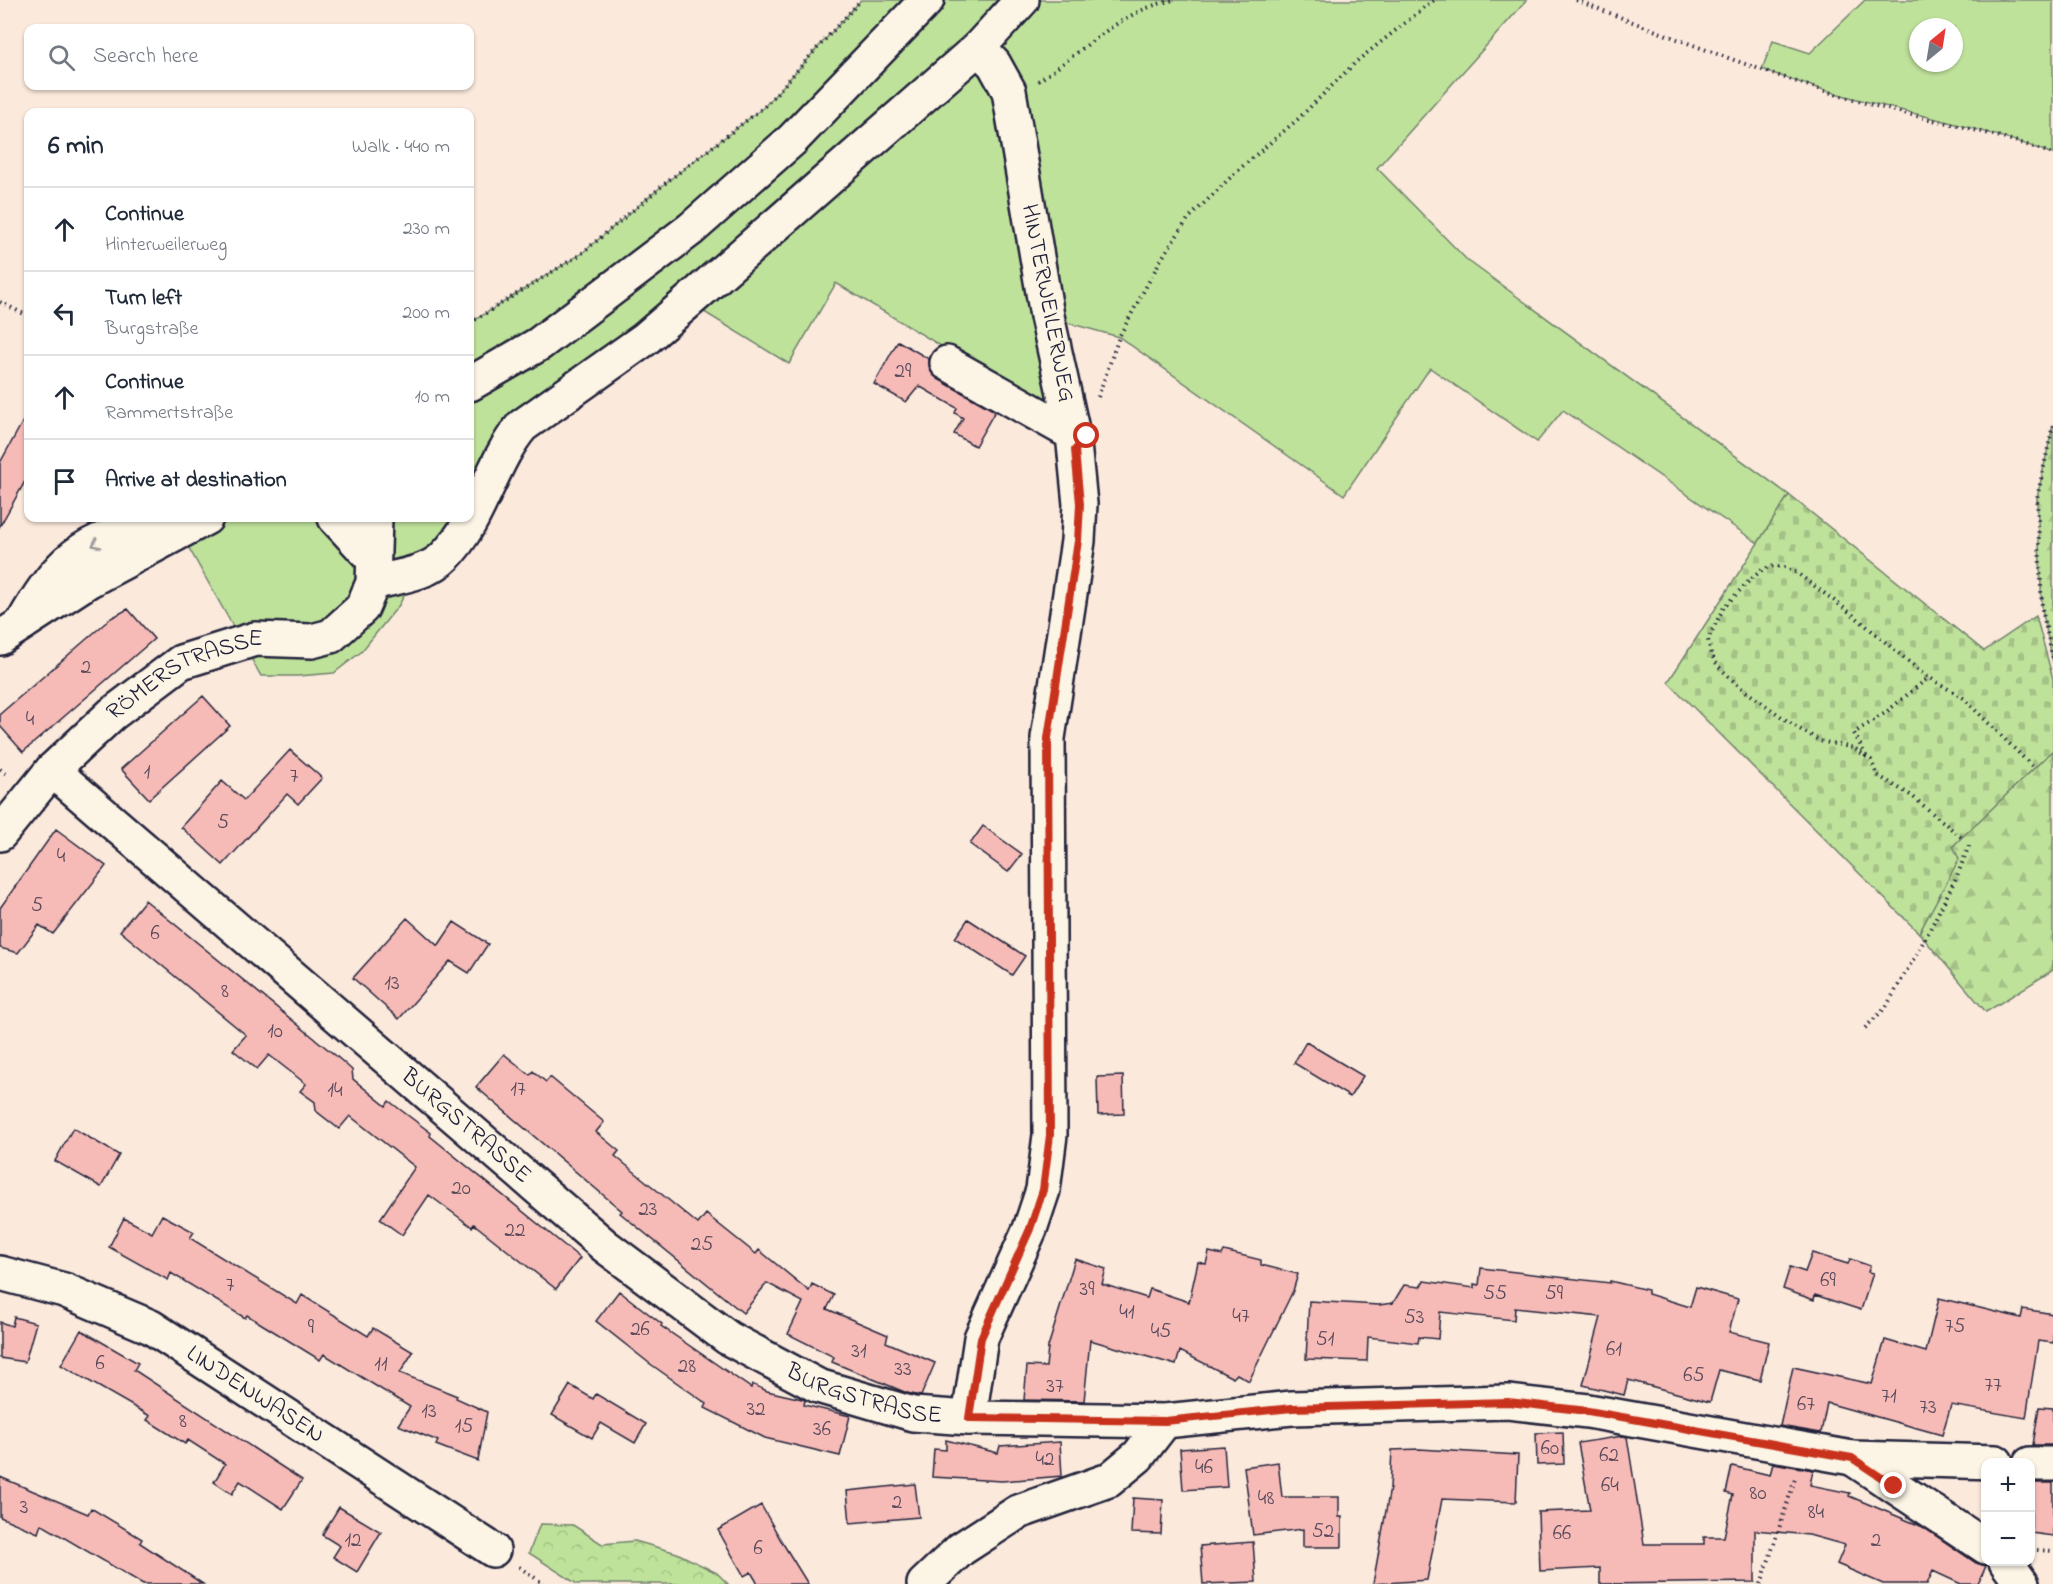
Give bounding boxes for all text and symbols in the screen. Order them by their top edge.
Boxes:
north arrow [1909,18,1963,72]
search box [24,24,474,90]
icon: search [45,41,78,74]
text: Search here [93,41,198,73]
text: 6 min [48,128,104,166]
text: Walk · 440 m [352,133,450,162]
text: Continue [105,199,184,231]
street label: HINTERWEILERWEG [1011,201,1083,405]
icon: ahead [48,213,81,246]
text: 230 m [403,215,450,244]
text: Hinterweilerweg [105,231,227,260]
text: Turn left [105,283,182,315]
icon: left [48,297,81,330]
text: 200 m [402,299,450,328]
text: Burgstraße [105,315,198,344]
house number: 29 [895,357,912,387]
text: Continue [105,367,184,399]
icon: ahead [48,381,81,414]
text: 10 m [414,383,450,412]
text: Rammertstraße [105,399,233,428]
route start [1073,422,1099,448]
icon: arrive [48,465,81,498]
text: Arrive at destination [105,465,287,497]
one-way arrow [92,537,103,549]
street label: RÖMERSTRASSE [99,621,263,730]
house number: 2 [81,653,91,683]
house number: 4 [26,705,35,735]
house number: 1 [144,758,151,788]
house number: 7 [290,762,299,792]
house number: 5 [217,808,229,838]
house number: 4 [57,842,66,872]
house number: 5 [31,891,43,921]
house number: 6 [150,919,160,949]
house number: 13 [384,969,400,999]
house number: 8 [221,977,229,1007]
house number: 10 [267,1017,283,1047]
street label: BURGSTRASSE [392,1059,539,1192]
house number: 17 [510,1075,526,1105]
house number: 14 [327,1076,343,1106]
house number: 20 [451,1174,471,1204]
house number: 23 [638,1195,658,1225]
house number: 22 [505,1216,525,1246]
house number: 25 [691,1230,713,1260]
house number: 69 [1820,1266,1836,1296]
house number: 7 [226,1271,235,1301]
house number: 39 [1080,1275,1095,1305]
house number: 55 [1483,1279,1507,1309]
house number: 59 [1545,1279,1564,1309]
house number: 41 [1119,1298,1135,1328]
house number: 47 [1232,1302,1250,1332]
house number: 53 [1404,1303,1424,1333]
house number: 75 [1945,1312,1965,1342]
house number: 9 [308,1313,315,1343]
house number: 26 [630,1315,650,1345]
house number: 45 [1151,1317,1171,1347]
house number: 51 [1316,1325,1335,1355]
house number: 61 [1606,1335,1622,1365]
street label: LINDENWASEN [179,1337,331,1453]
house number: 31 [851,1337,867,1367]
house number: 6 [95,1349,105,1379]
house number: 11 [374,1350,388,1380]
house number: 28 [678,1352,696,1382]
street label: BURGSTRASSE [778,1354,943,1434]
house number: 33 [894,1355,912,1385]
house number: 65 [1683,1361,1705,1391]
house number: 77 [1984,1371,2002,1401]
house number: 37 [1046,1372,1064,1402]
house number: 71 [1881,1382,1897,1412]
house number: 67 [1797,1390,1815,1420]
house number: 73 [1919,1393,1937,1423]
house number: 32 [746,1395,766,1425]
house number: 13 [421,1397,437,1427]
house number: 8 [179,1407,187,1437]
house number: 15 [455,1412,473,1442]
house number: 36 [813,1415,831,1445]
house number: 60 [1541,1434,1559,1464]
house number: 62 [1599,1441,1619,1471]
house number: 42 [1035,1445,1055,1475]
house number: 46 [1195,1453,1213,1483]
map controls [1981,1458,2035,1566]
button: + [1981,1458,2035,1512]
house number: 64 [1601,1471,1619,1501]
route end [1880,1472,1906,1498]
house number: 80 [1750,1479,1766,1509]
house number: 48 [1258,1484,1274,1514]
house number: 2 [892,1488,902,1518]
house number: 3 [20,1493,28,1523]
house number: 84 [1808,1498,1825,1528]
button: − [1981,1512,2035,1566]
house number: 52 [1312,1517,1334,1547]
house number: 66 [1553,1519,1571,1549]
house number: 12 [344,1526,362,1556]
house number: 2 [1871,1526,1881,1556]
house number: 6 [753,1534,763,1564]

